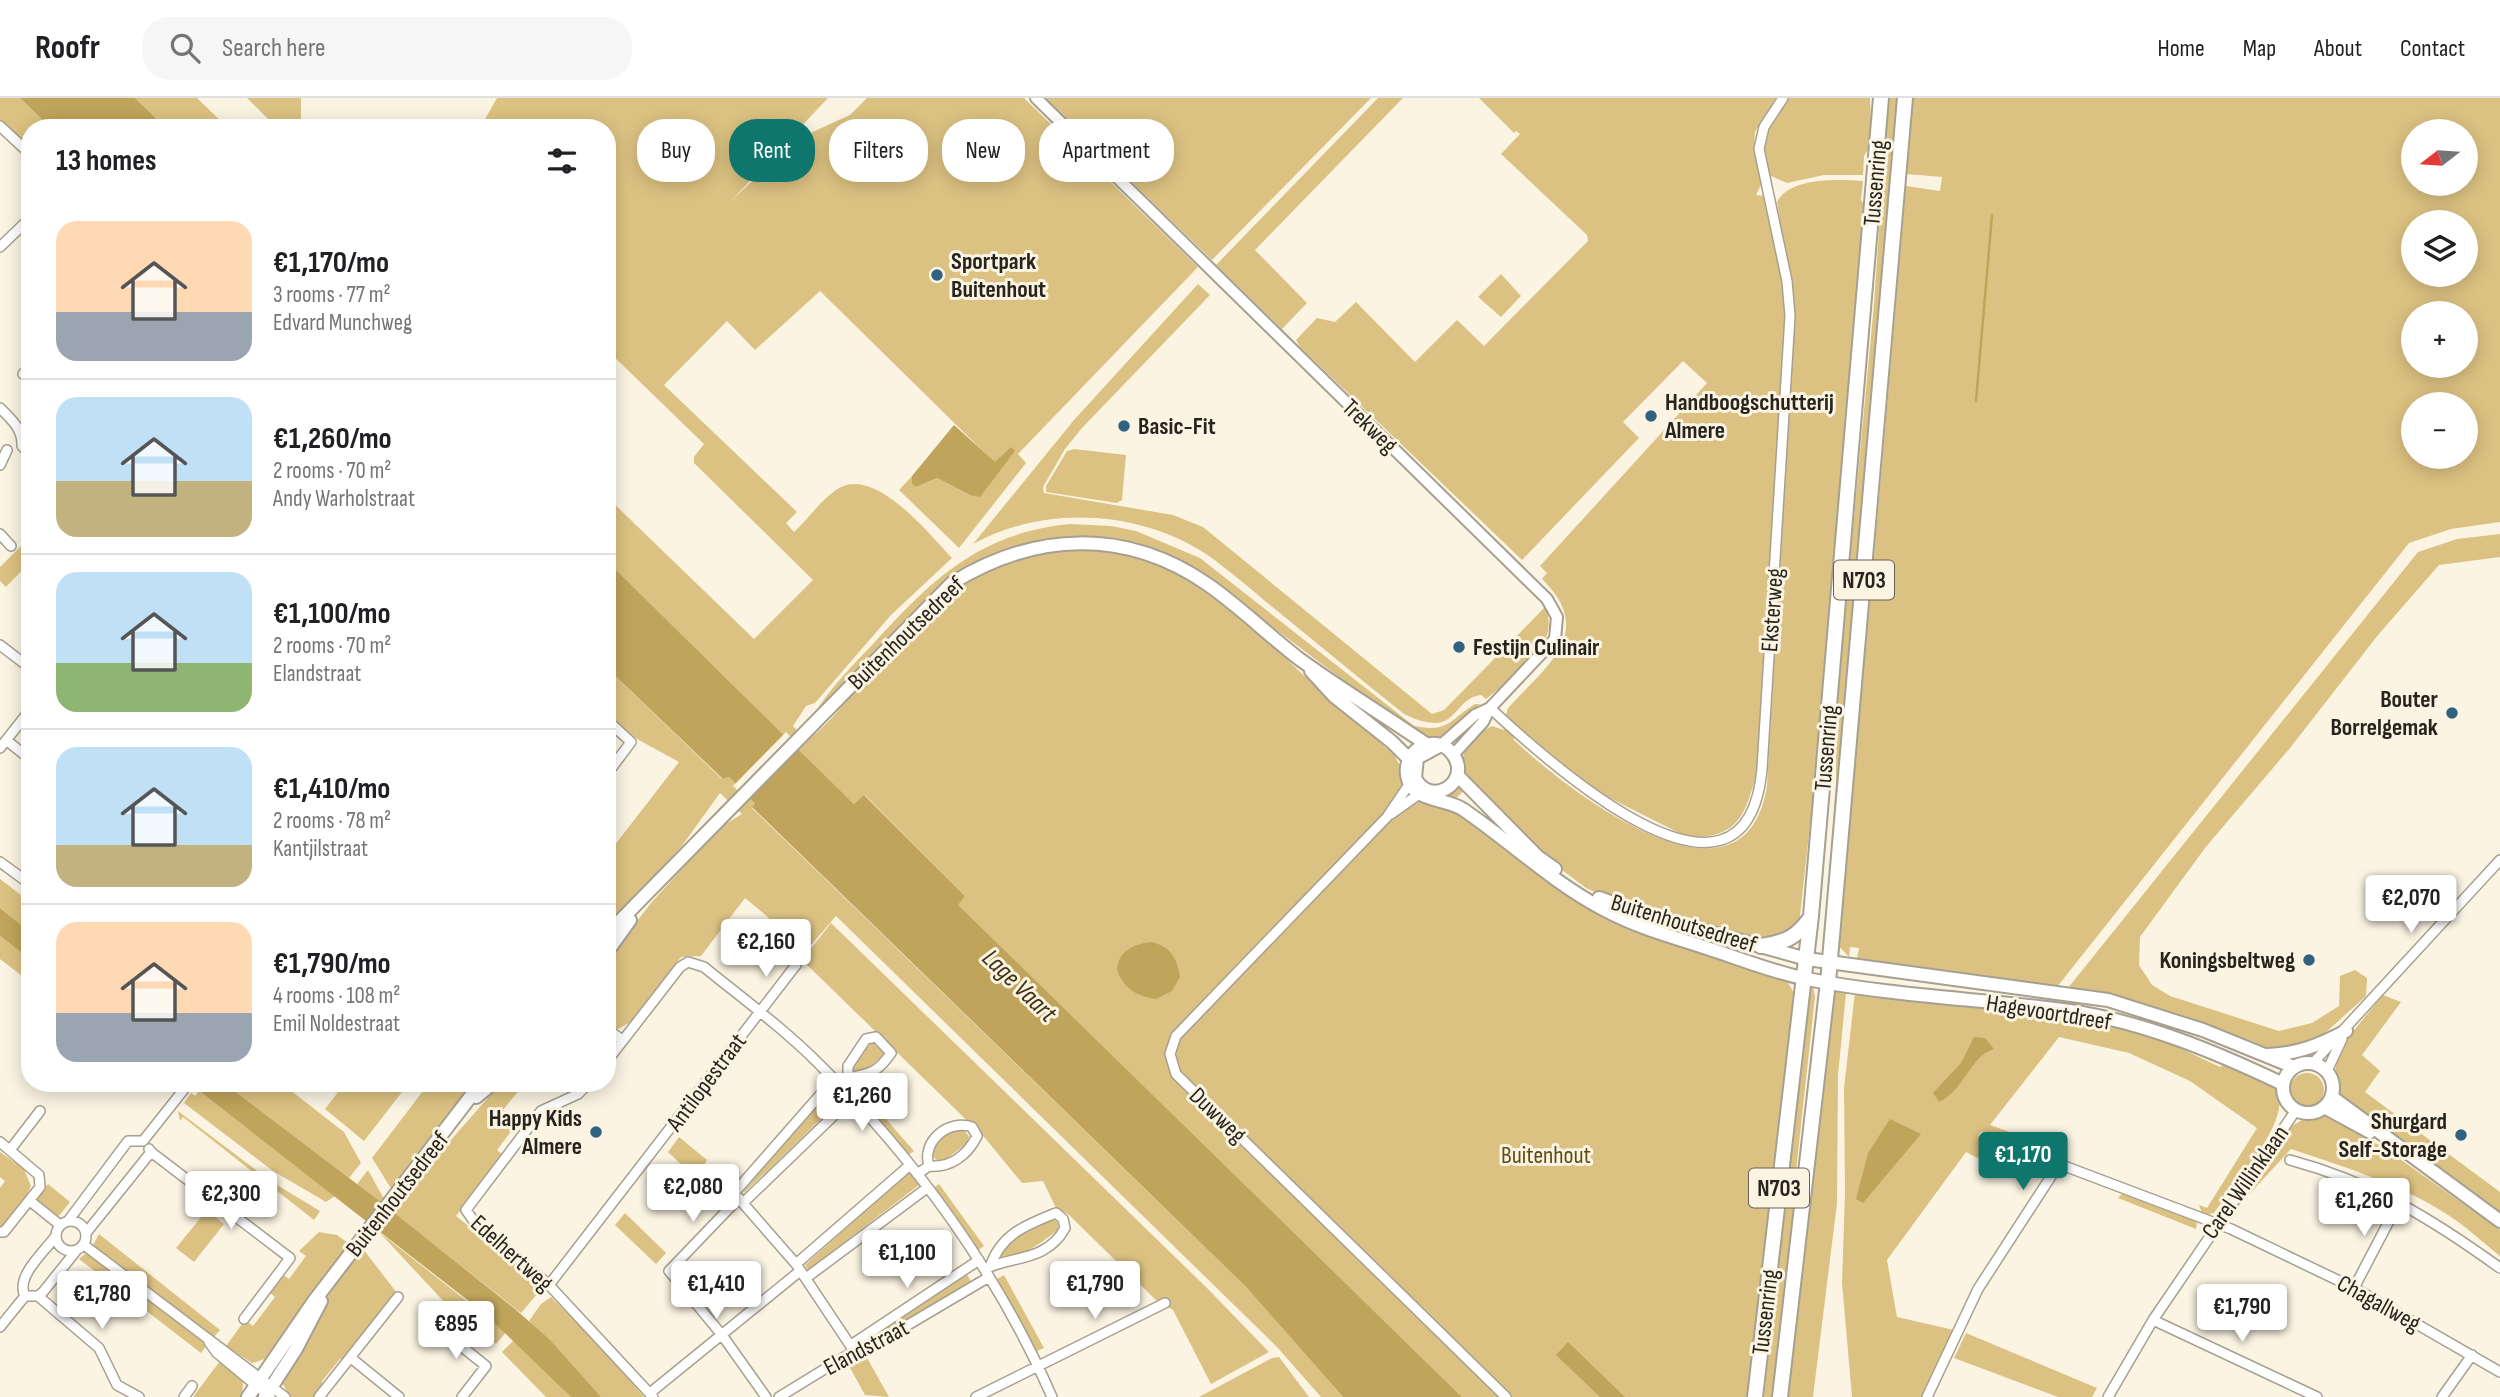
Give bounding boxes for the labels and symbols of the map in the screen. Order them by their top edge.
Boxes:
north arrow [2401,119,2478,196]
street label: Tussenring [1857,139,1894,227]
place label: Sportpark Buitenhout [951,247,1046,304]
marker: Sportpark Buitenhout [929,267,945,283]
place label: Handboogschutterij Almere [1664,388,1834,445]
street label: Trekweg [1336,393,1403,460]
marker: Handboogschutterij Almere [1643,408,1659,424]
place label: Basic-Fit [1138,412,1216,441]
marker: Basic-Fit [1116,418,1132,434]
road number: N703 [1834,560,1894,600]
street label: Eksterweg [1755,567,1790,653]
street label: Buitenhoutsedreef [842,570,971,696]
place label: Festijn Culinair [1473,633,1600,662]
marker: Festijn Culinair [1451,639,1467,655]
place label: Bouter Borrelgemak [2330,685,2439,742]
street label: Tussenring [1808,704,1845,792]
marker: Bouter Borrelgemak [2444,705,2460,721]
pin: €2,070 [2354,876,2468,935]
street label: Buitenhoutsedreef [1608,888,1761,960]
pin: €2,160 [709,920,823,979]
water label: Lage Vaart [975,943,1064,1030]
place label: Koningsbeltweg [2159,946,2295,975]
marker: Koningsbeltweg [2301,952,2317,968]
street label: Hagevoortdreef [1984,988,2115,1037]
street label: Antilopestraat [660,1028,753,1138]
pin: €1,260 [805,1074,919,1133]
street label: Duwweg [1183,1081,1252,1149]
place label: Happy Kids Almere [489,1104,582,1161]
place label: Shurgard Self-Storage [2338,1107,2447,1164]
street label: Carel Willinklaan [2196,1120,2295,1244]
marker: Happy Kids Almere [588,1124,604,1140]
street label: Buitenhoutsedreef [340,1125,456,1263]
marker: Shurgard Self-Storage [2453,1127,2469,1143]
pin: €1,170 [1966,1132,2080,1192]
park label: Buitenhout [1501,1141,1591,1170]
pin: €2,080 [636,1164,750,1224]
road number: N703 [1749,1168,1809,1208]
pin: €2,300 [174,1172,288,1231]
pin: €1,260 [2307,1178,2421,1238]
street label: Edelhertweg [464,1209,559,1298]
pin: €1,100 [850,1230,964,1290]
pin: €1,410 [659,1262,773,1321]
pin: €1,790 [1038,1262,1152,1321]
street label: Tussenring [1746,1268,1785,1357]
street label: Chagallweg [2332,1269,2426,1338]
pin: €1,780 [45,1272,159,1331]
pin: €1,790 [2185,1284,2299,1344]
pin: €895 [415,1302,497,1361]
street label: Elandstraat [819,1313,914,1382]

